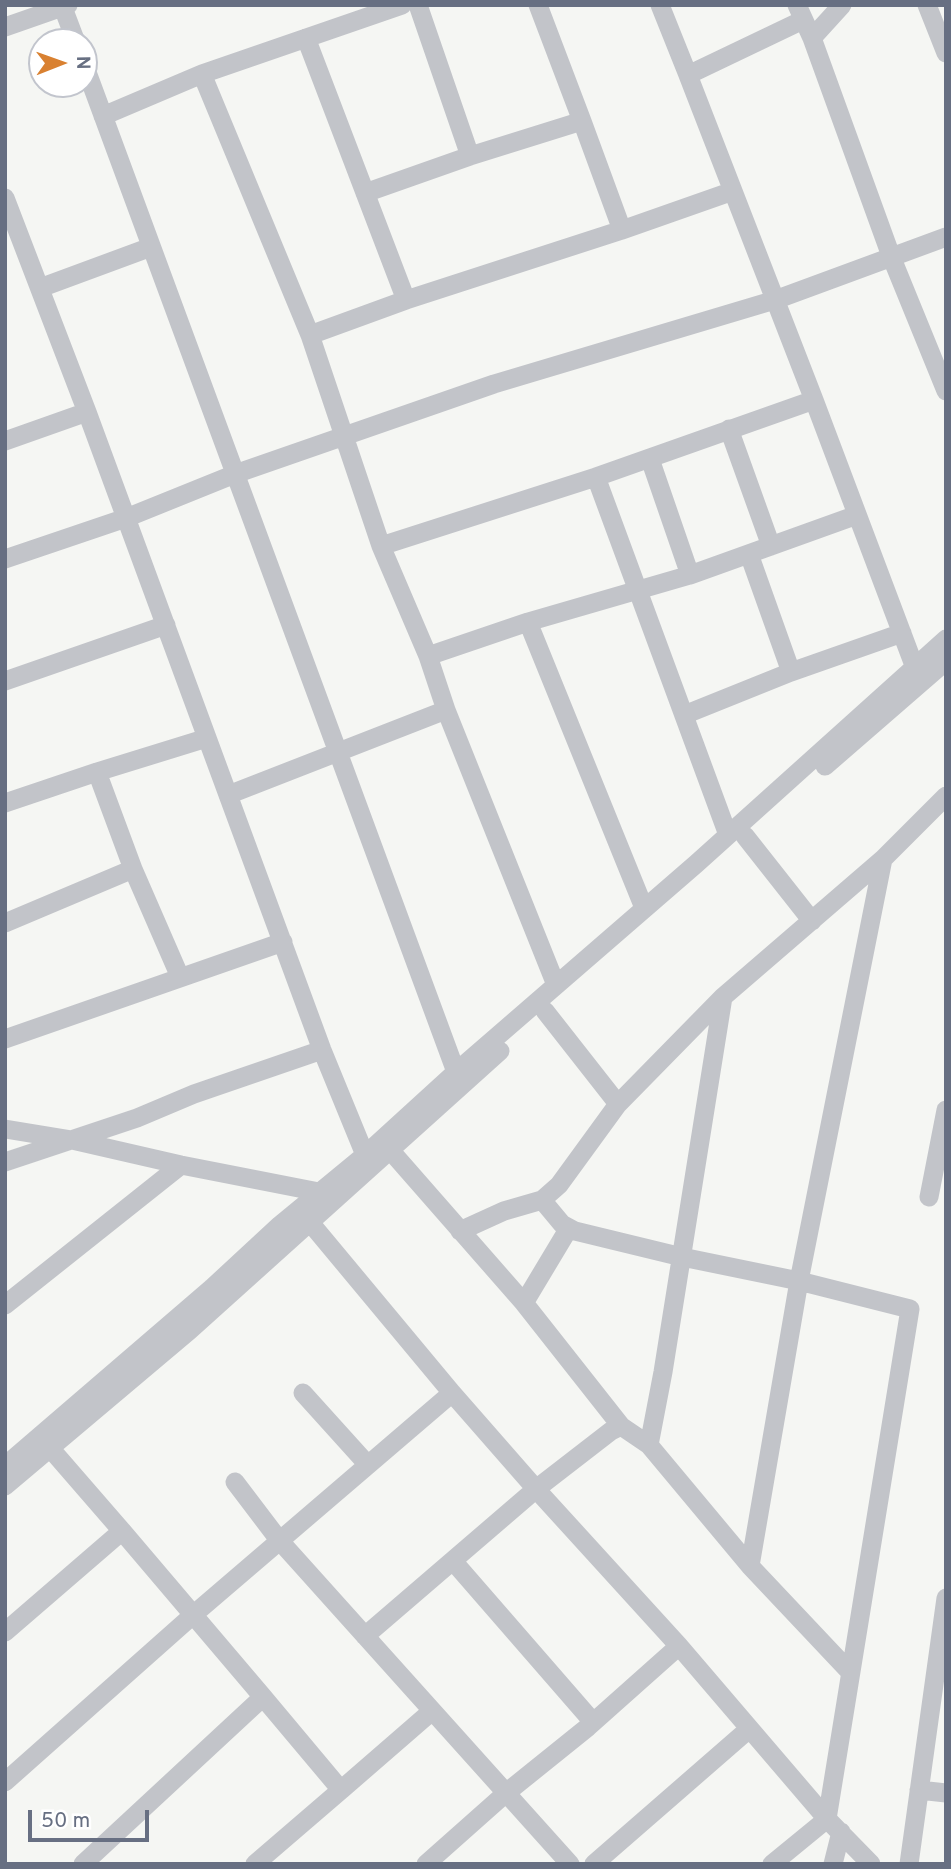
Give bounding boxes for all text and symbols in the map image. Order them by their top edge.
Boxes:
north arrow [28,28,98,98]
text: N [70,56,94,70]
scale bar [32,1796,152,1840]
text: 50 m [41,1808,90,1835]

